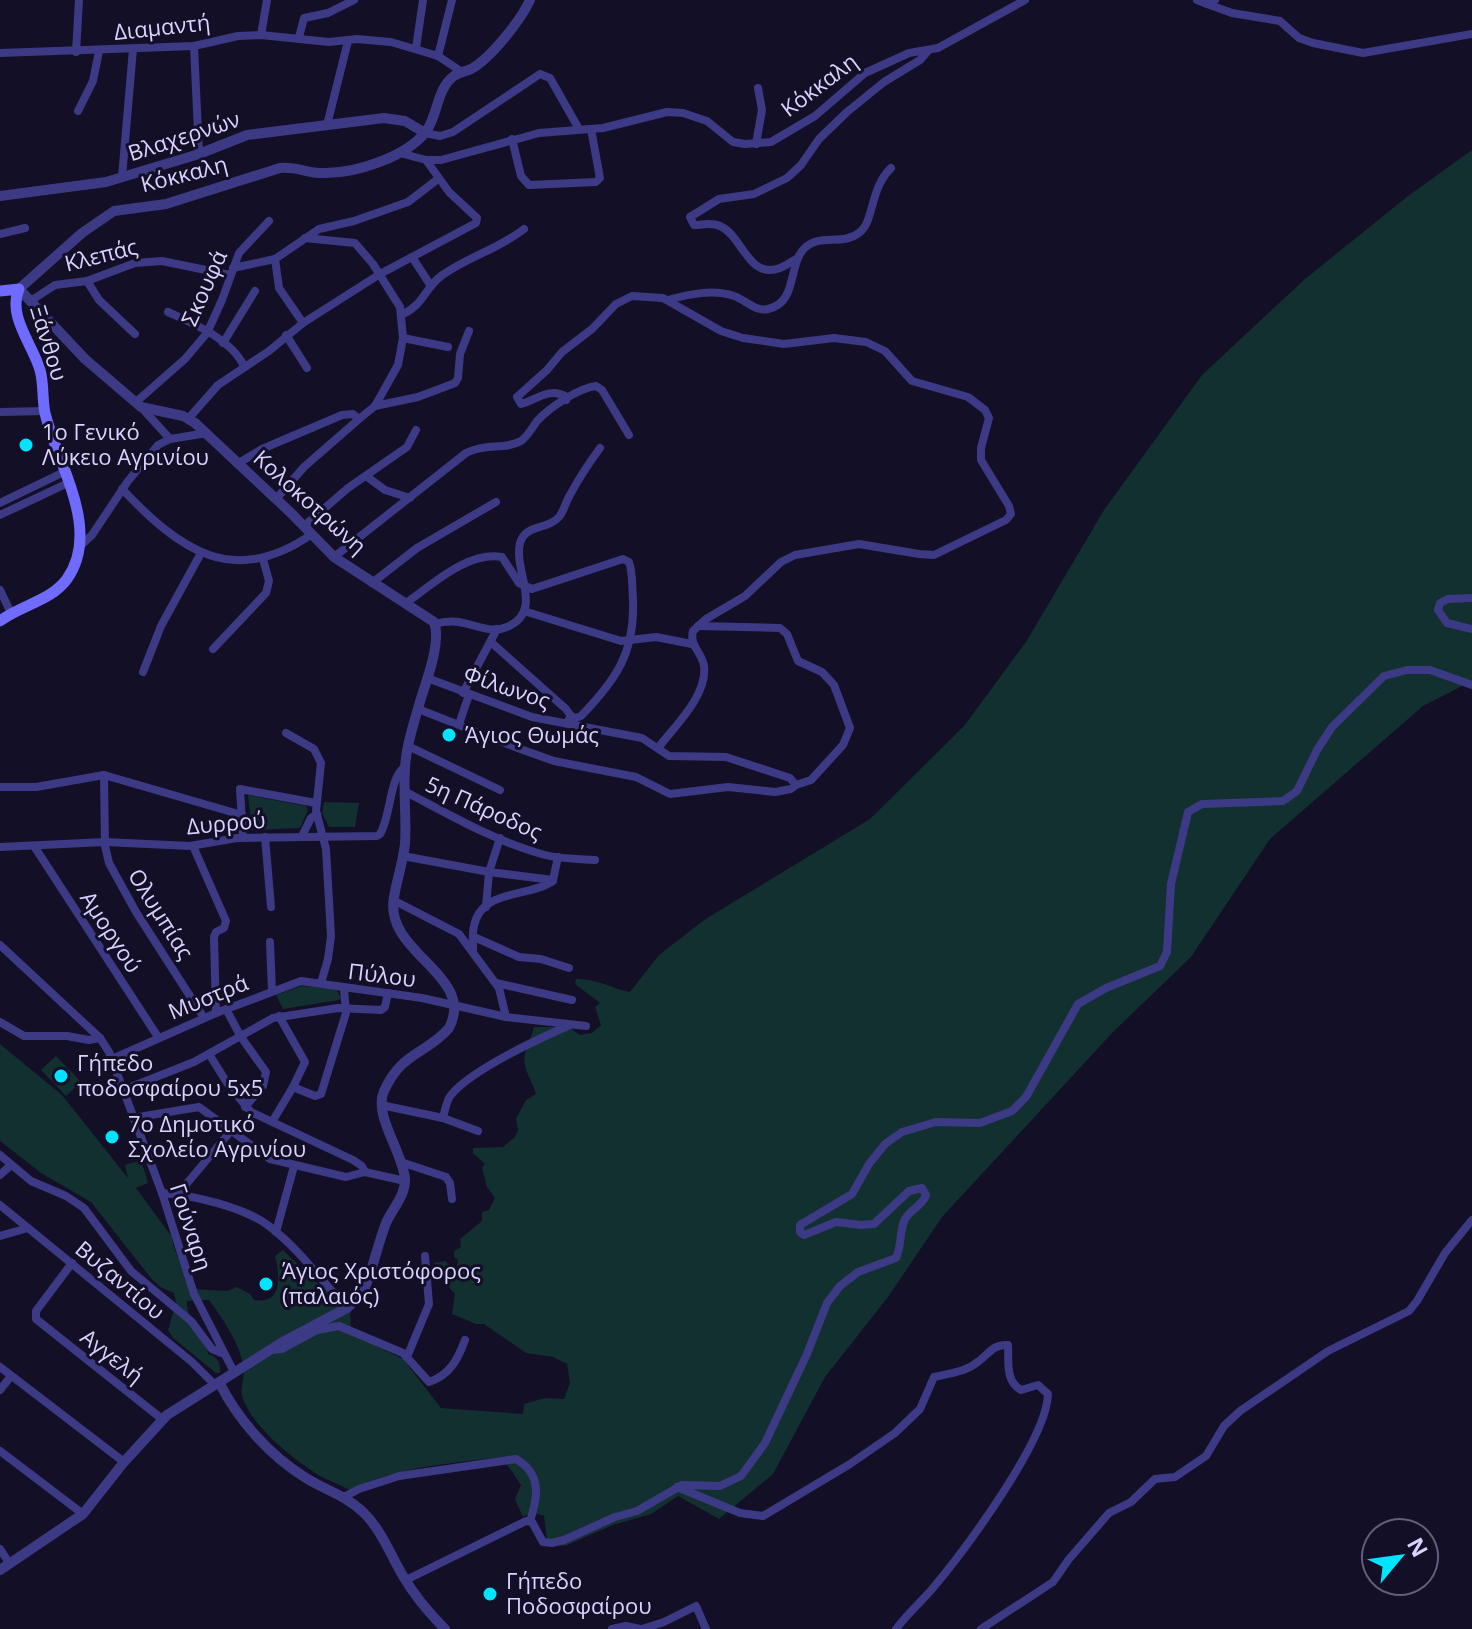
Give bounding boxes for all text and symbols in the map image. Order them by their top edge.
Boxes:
street label: Διαμαντή [112,6,211,46]
street label: Κόκκαλη [774,46,863,123]
street label: Βλαχερνών [124,103,244,167]
street label: Κόκκαλη [137,148,230,198]
street label: Κλεπάς [61,230,141,278]
street label: Σκουφά [173,244,233,330]
street label: Ξάνθου [24,301,76,384]
place label: 1ο Γενικό Λύκειο Αγρινίου [42,416,209,471]
marker: 1ο Γενικό Λύκειο Αγρινίου [17,436,35,454]
street label: Κολοκοτρώνη [248,442,374,560]
street label: Φίλωνος [460,657,555,715]
place label: Άγιος Θωμάς [465,719,599,749]
marker: Άγιος Θωμάς [440,726,458,744]
street label: 5η Πάροδος [421,768,548,846]
street label: Δυρρού [185,804,267,840]
street label: Ολυμπίας [122,862,202,965]
street label: Αμοργού [74,885,149,978]
street label: Πύλου [347,955,418,993]
street label: Μυστρά [163,966,253,1026]
place label: Γήπεδο ποδοσφαίρου 5x5 [77,1047,263,1102]
marker: Γήπεδο ποδοσφαίρου 5x5 [52,1067,70,1085]
place label: 7ο Δημοτικό Σχολείο Αγρινίου [128,1108,306,1163]
marker: 7ο Δημοτικό Σχολείο Αγρινίου [103,1128,121,1146]
street label: Γούναρη [164,1179,220,1274]
street label: Βυζαντίου [70,1233,172,1325]
place label: Άγιος Χριστόφορος (παλαιός) [282,1255,481,1310]
marker: Άγιος Χριστόφορος (παλαιός) [257,1275,275,1293]
street label: Αγγελή [75,1321,150,1389]
north arrow [1360,1517,1440,1597]
text: N [1401,1532,1436,1562]
place label: Γήπεδο Ποδοσφαίρου [506,1565,652,1620]
marker: Γήπεδο Ποδοσφαίρου [481,1585,499,1603]

